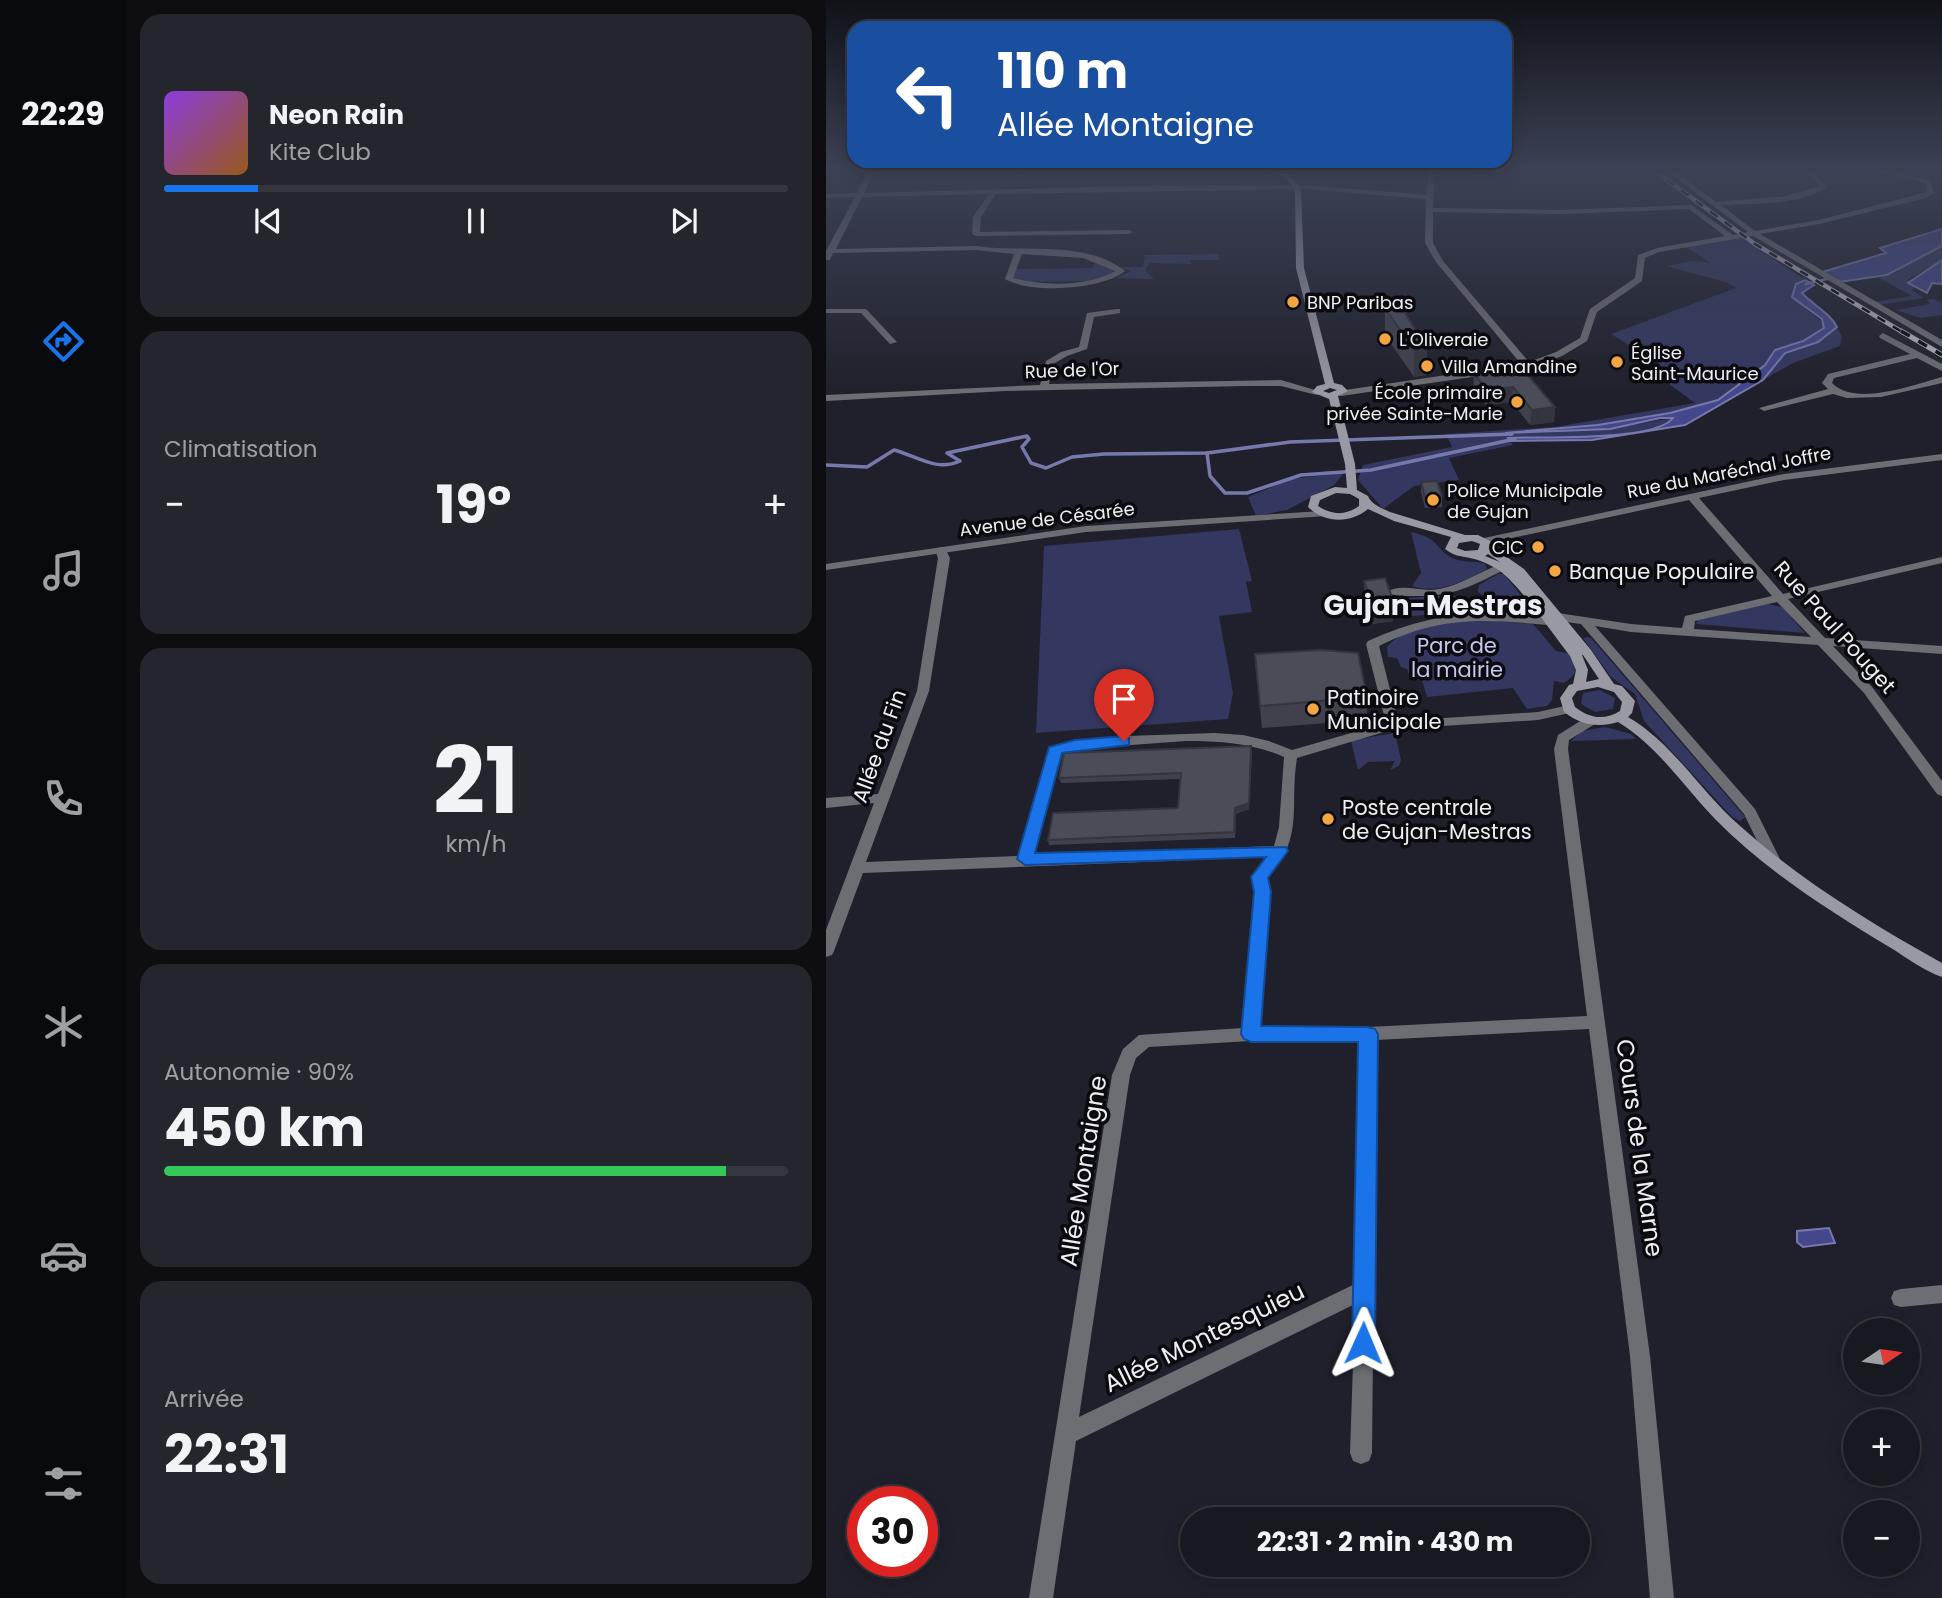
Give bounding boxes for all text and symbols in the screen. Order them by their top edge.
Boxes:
text: 110 m [997,37,1128,105]
icon: left [882,49,973,140]
text: 22:29 [21,91,105,136]
text: Neon Rain [269,97,404,133]
text: Allée Montaigne [997,102,1254,147]
text: Kite Club [269,136,371,168]
icon: previous [249,202,287,240]
icon: pause [457,202,495,240]
icon: next [665,202,703,240]
place label: BNP Paribas [1307,290,1413,315]
marker: BNP Paribas [1285,294,1301,310]
icon: directions [39,317,88,366]
place label: L'Oliveraie [1399,327,1488,352]
marker: L'Oliveraie [1377,331,1393,347]
place label: Église Saint-Maurice [1631,340,1759,386]
place label: Villa Amandine [1441,354,1577,379]
marker: Église Saint-Maurice [1609,354,1625,370]
street label: Rue de l'Or [1024,356,1120,384]
marker: Villa Amandine [1419,358,1435,374]
place label: École primaire privée Sainte-Marie [1326,380,1503,426]
marker: École primaire privée Sainte-Marie [1509,394,1525,410]
text: Climatisation [164,433,317,465]
street label: Rue du Maréchal Joffre [1625,440,1833,504]
text: 19° [436,468,511,541]
text: − [164,478,185,531]
text: + [762,478,788,531]
place label: Police Municipale de Gujan [1447,478,1603,524]
marker: Police Municipale de Gujan [1425,492,1441,508]
street label: Avenue de Césarée [958,496,1136,542]
place label: CIC [1492,535,1524,560]
marker: CIC [1530,539,1546,555]
icon: music [39,546,88,595]
street label: Rue Paul Pouget [1768,554,1902,700]
place label: Banque Populaire [1569,557,1754,586]
marker: Banque Populaire [1547,563,1563,579]
district label: Gujan-Mestras [1323,586,1543,625]
park label: Parc de la mairie [1411,631,1503,684]
pin [1094,669,1154,741]
icon: arrive [1105,680,1143,718]
place label: Patinoire Municipale [1327,683,1442,736]
street label: Allée du Fin [845,685,913,807]
marker: Patinoire Municipale [1305,701,1321,717]
text: 21 [433,717,519,845]
icon: phone [39,774,88,823]
place label: Poste centrale de Gujan-Mestras [1342,793,1532,846]
marker: Poste centrale de Gujan-Mestras [1320,811,1336,827]
text: km/h [445,828,507,860]
icon: climate [39,1002,88,1051]
street label: Cours de la Marne [1608,1037,1672,1259]
text: Autonomie · 90% [164,1056,354,1088]
street label: Allée Montaigne [1052,1073,1114,1269]
text: 450 km [164,1091,365,1164]
icon: car [39,1231,88,1280]
street label: Allée Montesquieu [1098,1274,1310,1400]
position arrow [1326,1306,1400,1380]
north arrow [1843,1318,1920,1395]
map controls [1843,1318,1920,1577]
text: Arrivée [164,1383,244,1415]
button: + [1843,1409,1920,1486]
text: 22:31 [164,1418,289,1491]
icon: filters [39,1459,88,1508]
speed limit sign: 30 [847,1486,938,1577]
button: − [1843,1500,1920,1577]
text: 22:31 · 2 min · 430 m [1257,1524,1513,1560]

